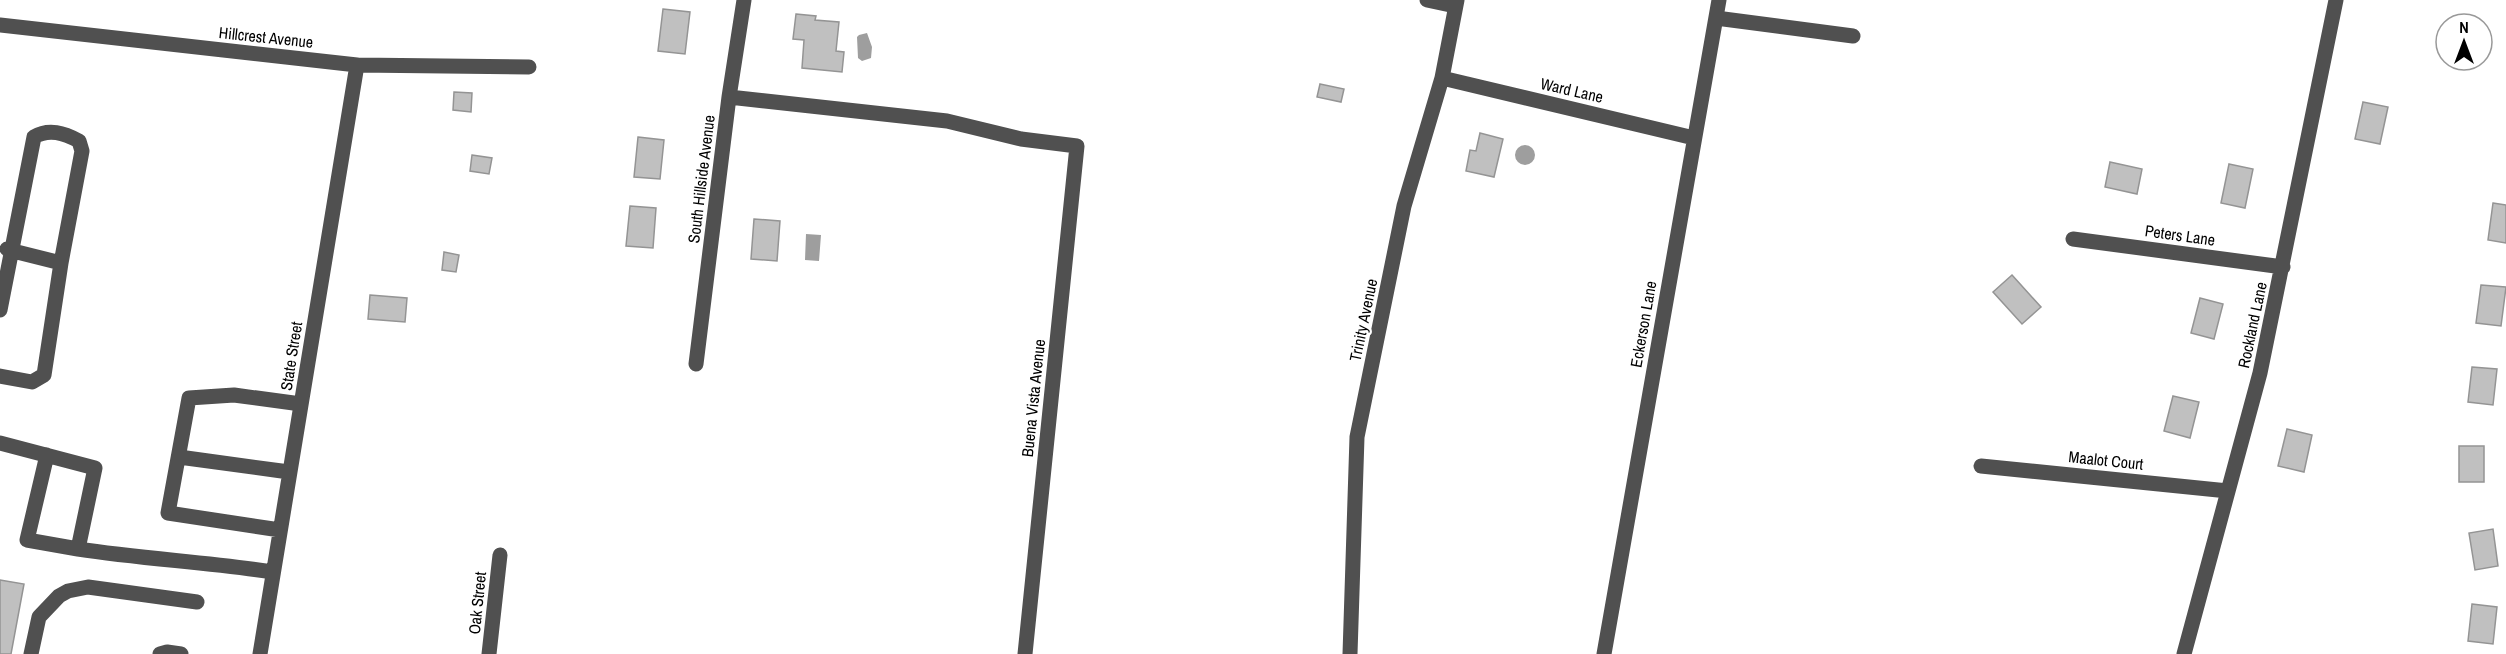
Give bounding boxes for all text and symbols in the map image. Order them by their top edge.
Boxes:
north arrow [2434,12,2494,72]
text: N [2459,16,2469,38]
street label: Hillcrest Avenue [218,21,314,53]
street label: Ward Lane [1538,72,1606,108]
street label: South Hillside Avenue [682,114,720,244]
street label: Peters Lane [2143,219,2217,251]
street label: Trinity Avenue [1344,277,1382,363]
street label: Eckerson Lane [1625,279,1661,369]
street label: Rockland Lane [2232,280,2272,370]
street label: State Street [275,320,307,392]
street label: Buena Vista Avenue [1016,338,1050,458]
street label: Maalot Court [2068,445,2145,475]
street label: Oak Street [463,570,491,635]

